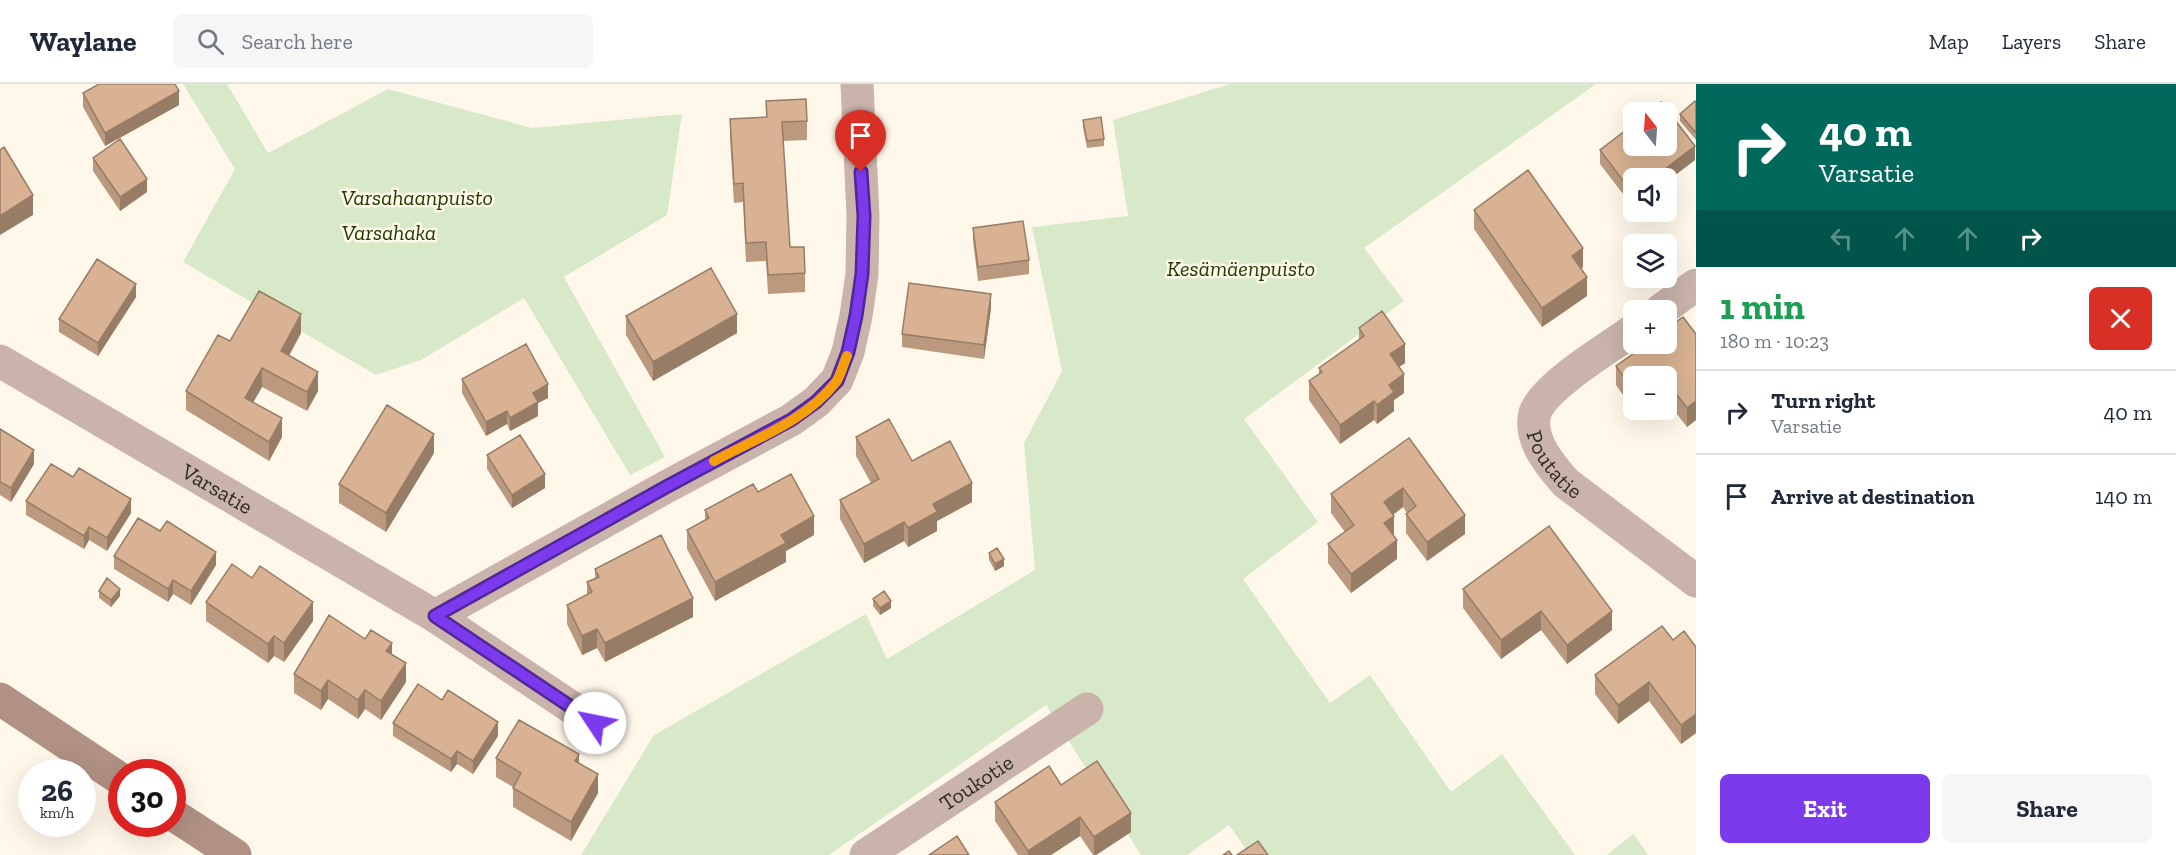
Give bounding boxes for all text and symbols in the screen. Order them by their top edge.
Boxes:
search box [173,14,593,68]
text: Waylane [30,25,137,58]
icon: search [194,25,227,58]
text: Search here [242,28,353,55]
text: Map [1929,29,1969,54]
text: Layers [2002,29,2061,54]
text: Share [2094,29,2146,54]
north arrow [1623,102,1677,156]
map controls [1623,102,1677,420]
text: 40 m [1819,106,1912,157]
icon: right [1720,108,1798,186]
pin [835,110,886,172]
icon: arrive [844,119,877,152]
text: Varsatie [1819,157,1914,189]
button: sound [1623,168,1677,222]
park label: Varsahaanpuisto [341,184,493,211]
park label: Varsahaka [342,219,436,246]
icon: left [1825,222,1858,255]
icon: ahead [1888,222,1921,255]
icon: ahead [1951,222,1984,255]
icon: right [2014,222,2047,255]
button: layers [1623,234,1677,288]
park label: Kesämäenpuisto [1167,255,1315,282]
text: 1 min [1720,285,1805,328]
button: close [2089,287,2152,350]
button: + [1623,300,1677,354]
text: 180 m · 10:23 [1720,329,1829,353]
button: − [1623,366,1677,420]
text: Turn right [1771,387,1875,414]
icon: right [1720,396,1753,429]
text: 40 m [2103,399,2152,426]
text: Varsatie [1771,414,1842,438]
street label: Poutatie [1521,427,1588,504]
street label: Varsatie [176,457,258,520]
icon: arrive [1720,480,1753,513]
text: Arrive at destination [1771,483,1974,510]
text: 140 m [2095,483,2152,510]
position arrow [563,691,627,755]
street label: Toukotie [934,748,1018,816]
speed limit sign: 30 [108,759,186,837]
text: 26 [41,773,73,809]
button: Exit [1720,774,1930,843]
button: Share [1942,774,2152,843]
text: km/h [40,804,74,822]

